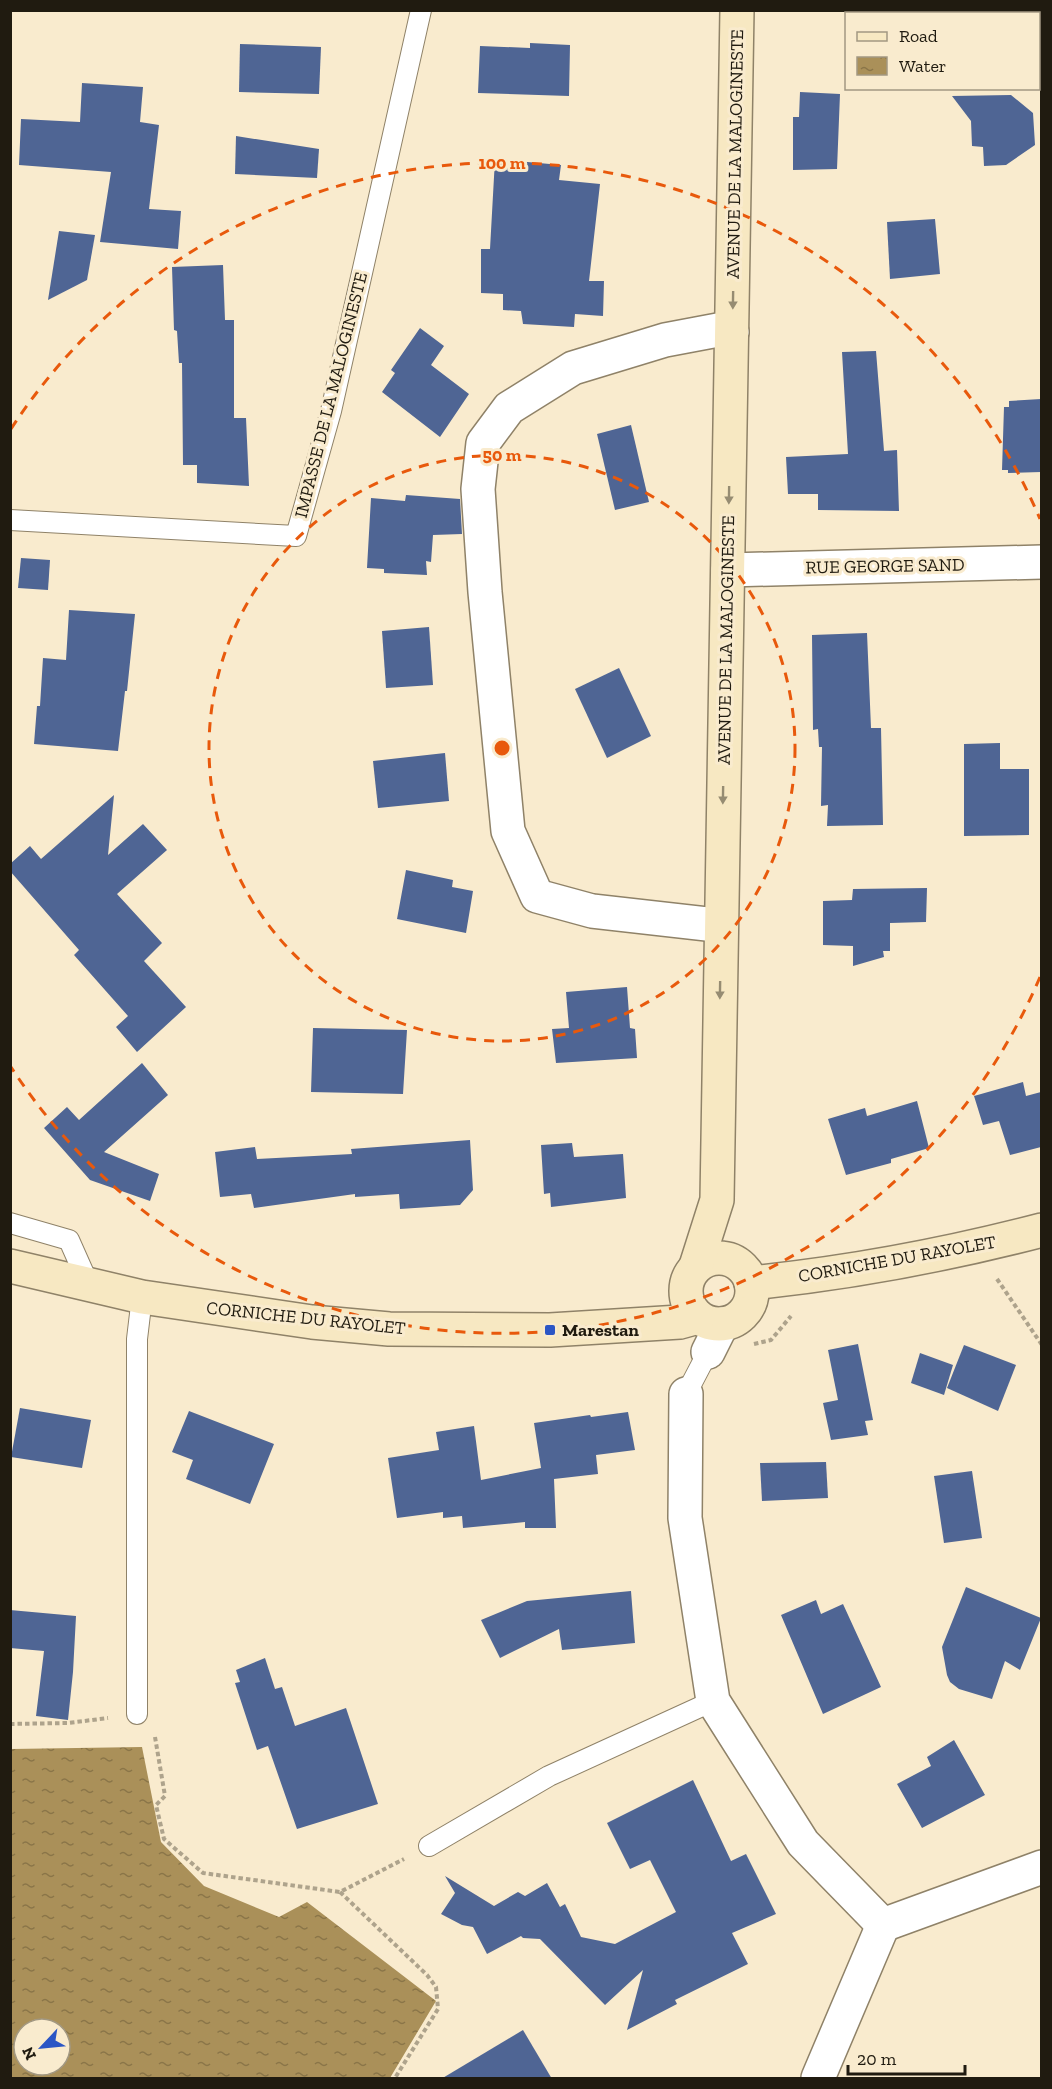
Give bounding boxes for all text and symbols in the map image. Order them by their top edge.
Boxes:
legend [845,12,1040,90]
text: Road [899,25,938,47]
street label: AVENUE DE LA MALOGINESTE [722,29,748,279]
text: Water [899,55,946,77]
text: 100 m [478,152,526,174]
street label: IMPASSE DE LA MALOGINESTE [290,270,372,520]
one-way arrow [728,290,737,309]
text: 50 m [483,444,522,466]
one-way arrow [724,485,734,504]
street label: AVENUE DE LA MALOGINESTE [713,515,739,765]
street label: RUE GEORGE SAND [805,554,965,578]
centre of rings [492,738,512,758]
one-way arrow [719,785,728,804]
one-way arrow [715,980,725,999]
street label: CORNICHE DU RAYOLET [797,1231,997,1287]
street label: CORNICHE DU RAYOLET [205,1297,407,1339]
place label: Marestan [562,1319,639,1341]
marker: Marestan [543,1323,557,1337]
north arrow [12,2017,72,2077]
scale bar [848,2038,965,2076]
text: N [18,2044,40,2063]
text: 20 m [857,2048,897,2070]

